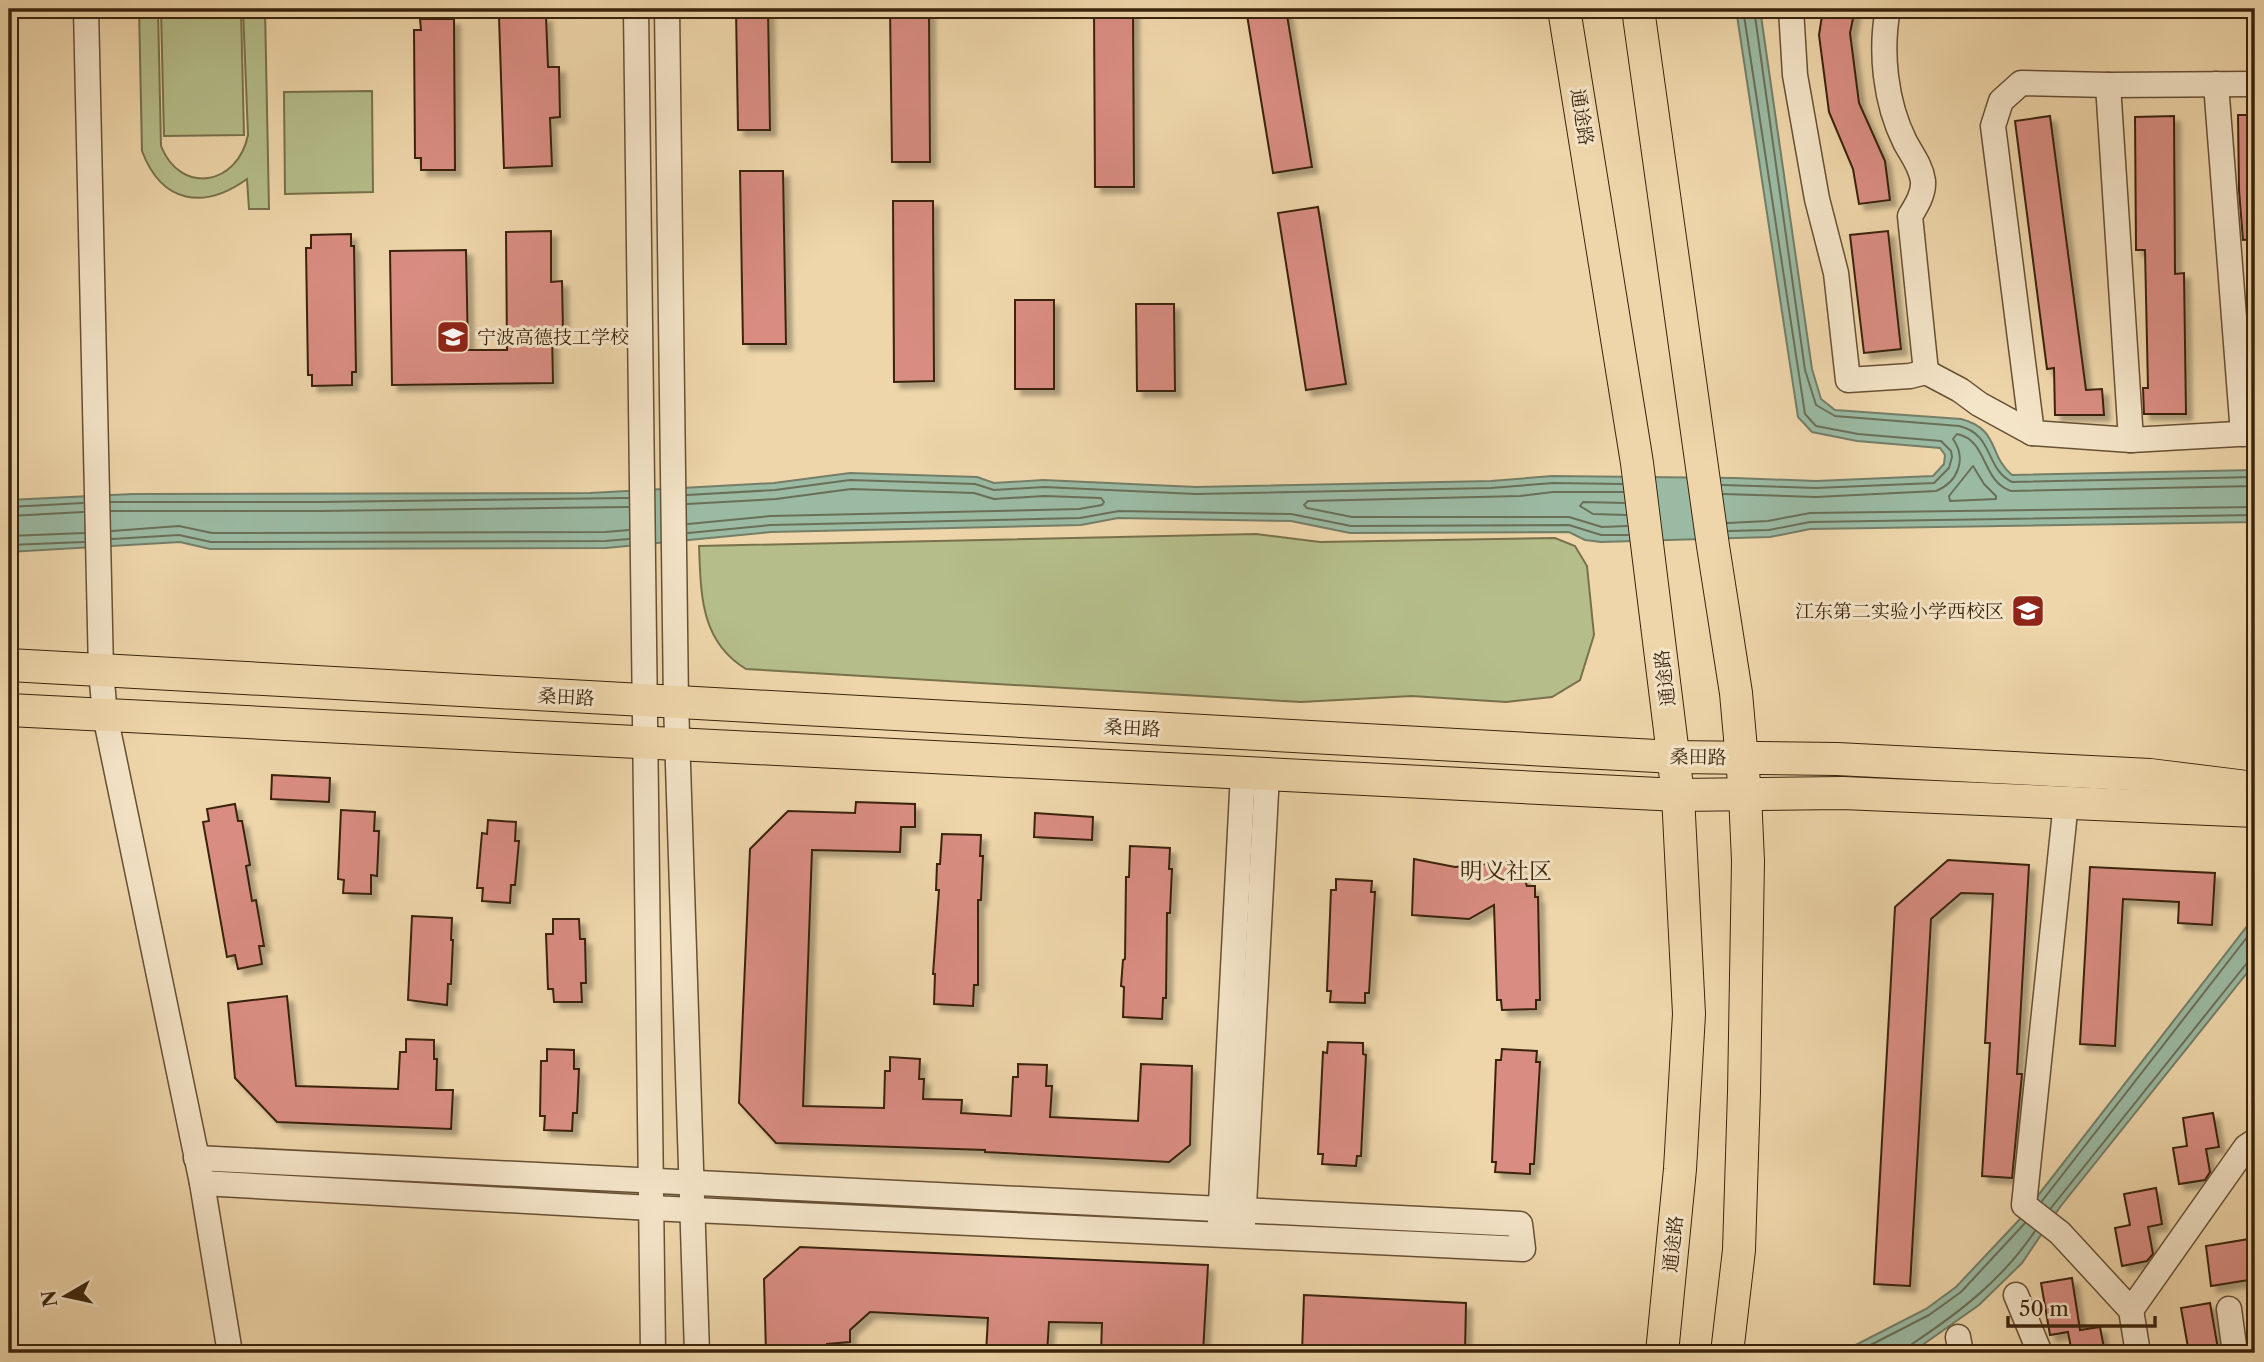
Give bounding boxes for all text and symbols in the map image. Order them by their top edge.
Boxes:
street label: 通途路 [1566,87,1598,147]
school or university icon: 宁波高德技工学校 [434,318,472,356]
place label: 宁波高德技工学校 [477,326,629,349]
school or university icon: 江东第二实验小学西校区 [2009,592,2047,630]
place label: 江东第二实验小学西校区 [1795,600,2004,623]
street label: 通途路 [1650,648,1680,708]
street label: 桑田路 [537,684,595,710]
street label: 桑田路 [1103,715,1161,741]
street label: 桑田路 [1669,745,1727,769]
district label: 明义社区 [1460,857,1552,885]
street label: 通途路 [1659,1214,1687,1274]
north arrow [32,1260,102,1330]
scale bar [2008,1285,2156,1329]
text: N [37,1289,62,1309]
text: 50 m [2019,1296,2069,1321]

